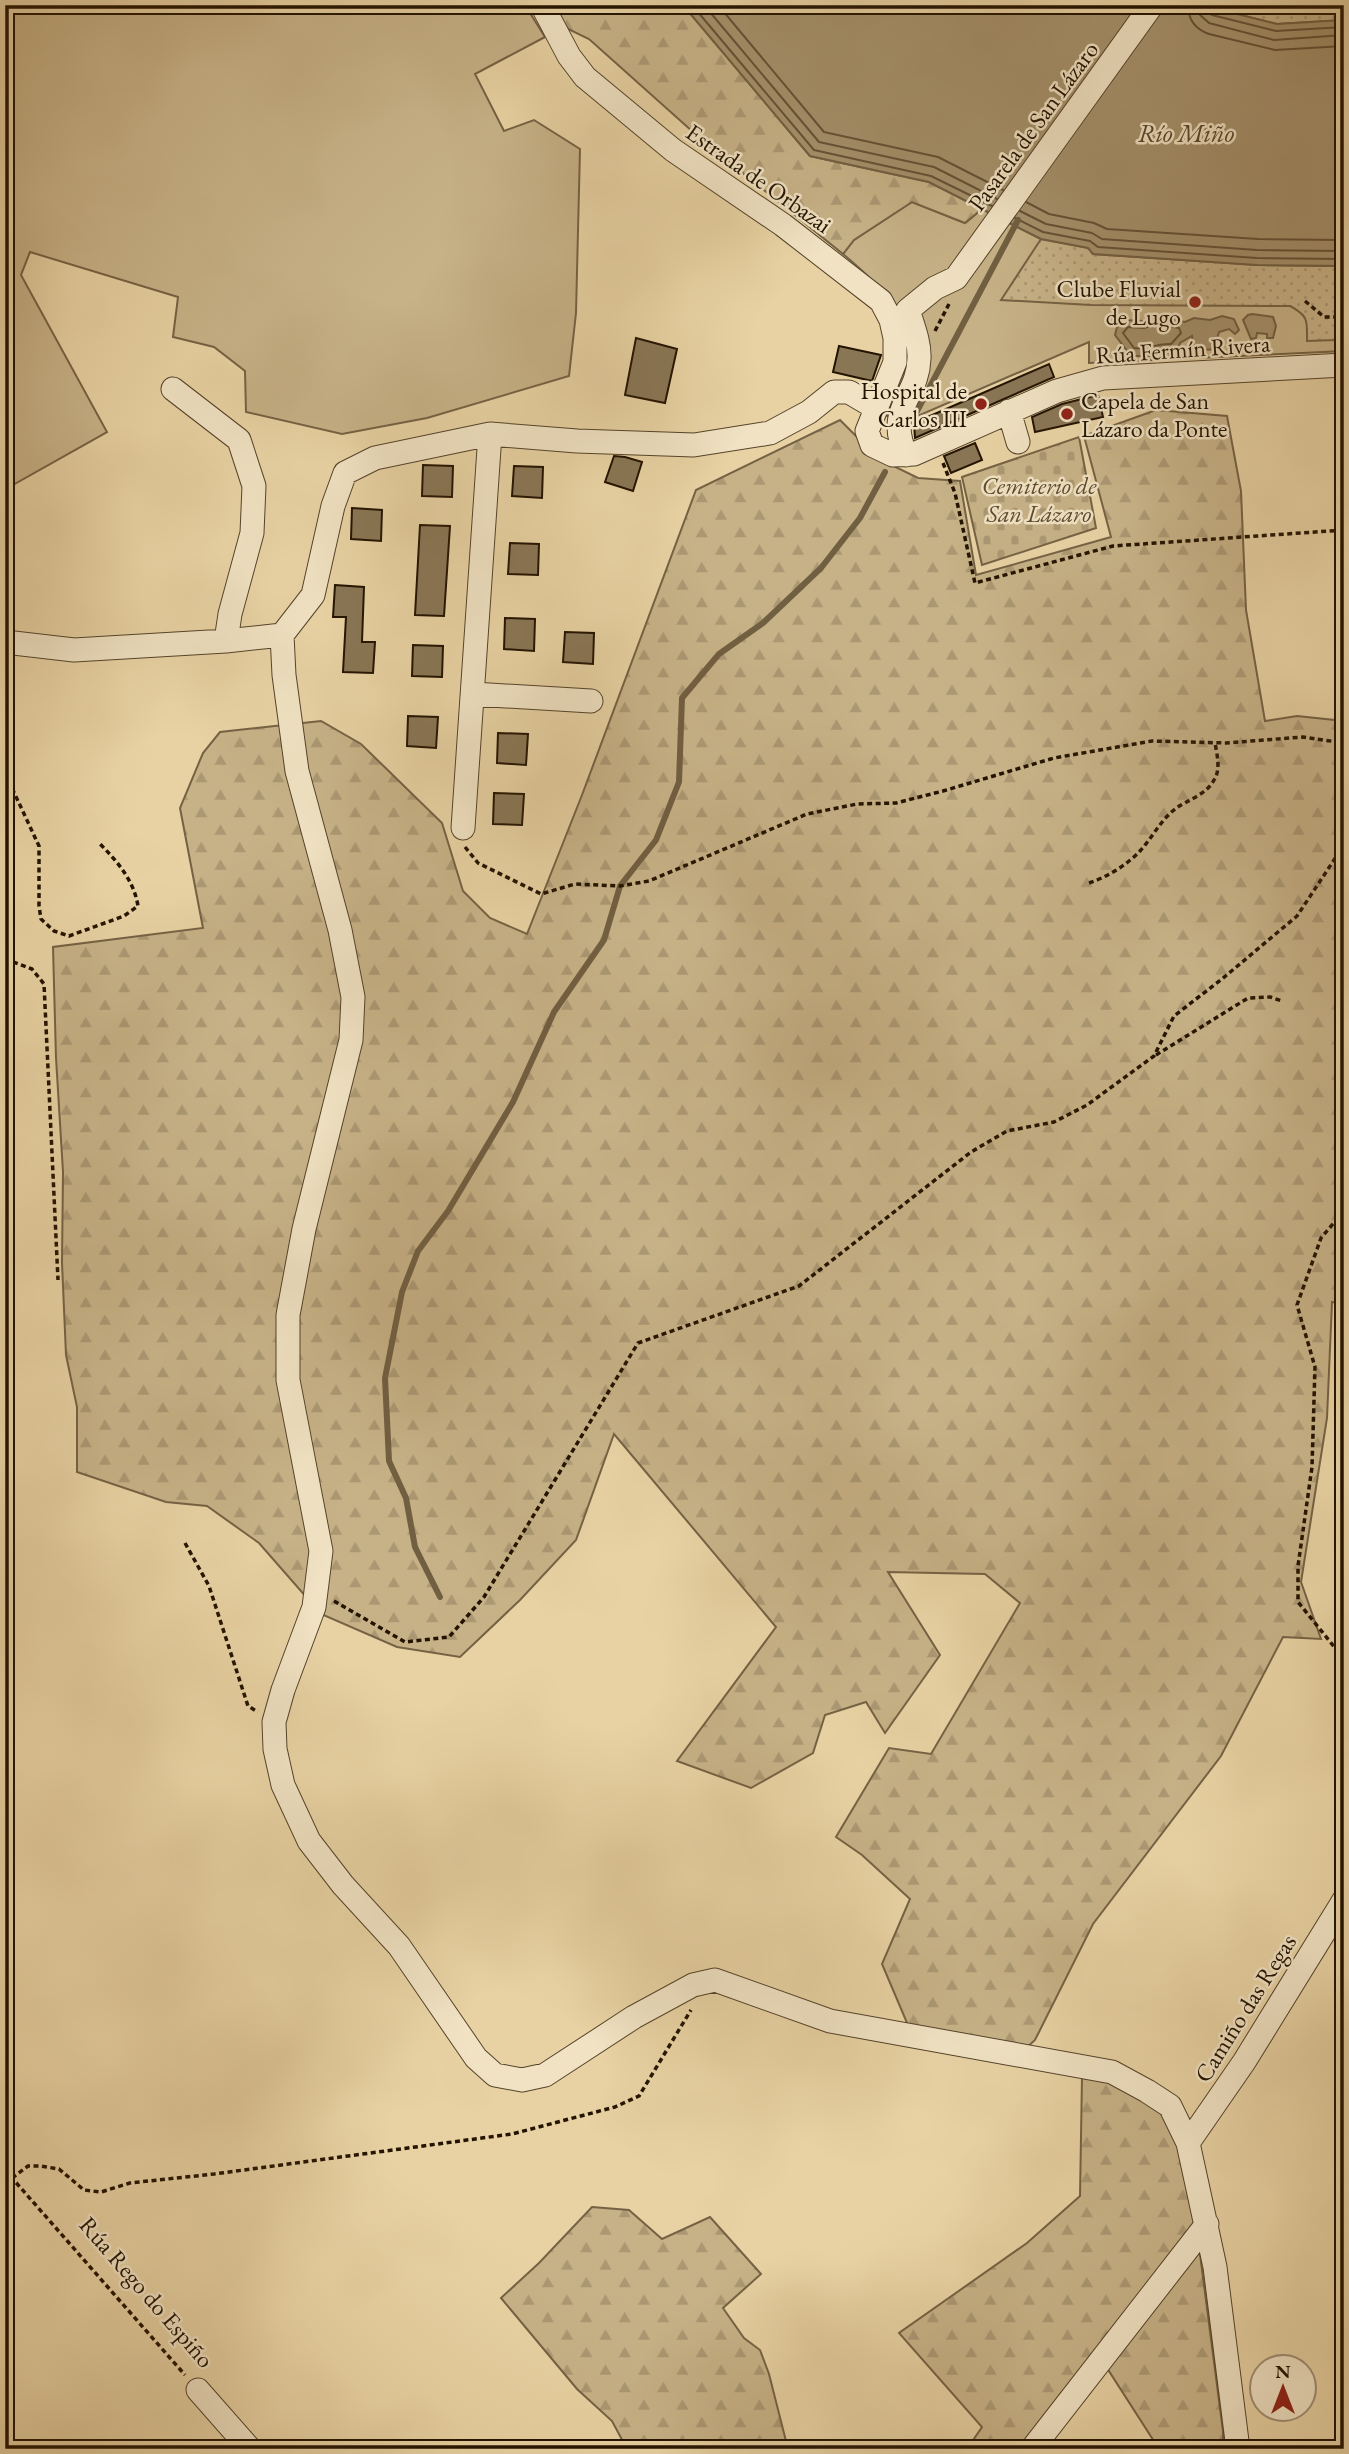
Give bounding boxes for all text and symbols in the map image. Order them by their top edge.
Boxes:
street label: Pasarela de San Lázaro [961,35,1105,217]
street label: Estrada de Orbazai [680,116,838,240]
water label: Río Miño [1138,116,1234,150]
place label: Clube Fluvial de Lugo [1057,273,1181,332]
marker: Clube Fluvial de Lugo [1187,294,1203,310]
street label: Rúa Fermín Rivera [1095,327,1272,371]
place label: Hospital de Carlos III [860,375,967,434]
place label: Capela de San Lázaro da Ponte [1081,385,1227,444]
marker: Hospital de Carlos III [973,396,989,412]
marker: Capela de San Lázaro da Ponte [1059,406,1075,422]
park label: Cemiterio de San Lázaro [982,470,1097,529]
street label: Camiño das Regas [1187,1928,1303,2088]
street label: Rúa Rego do Espiño [73,2210,221,2374]
north arrow [1248,2352,1318,2422]
text: N [1275,2359,1291,2384]

